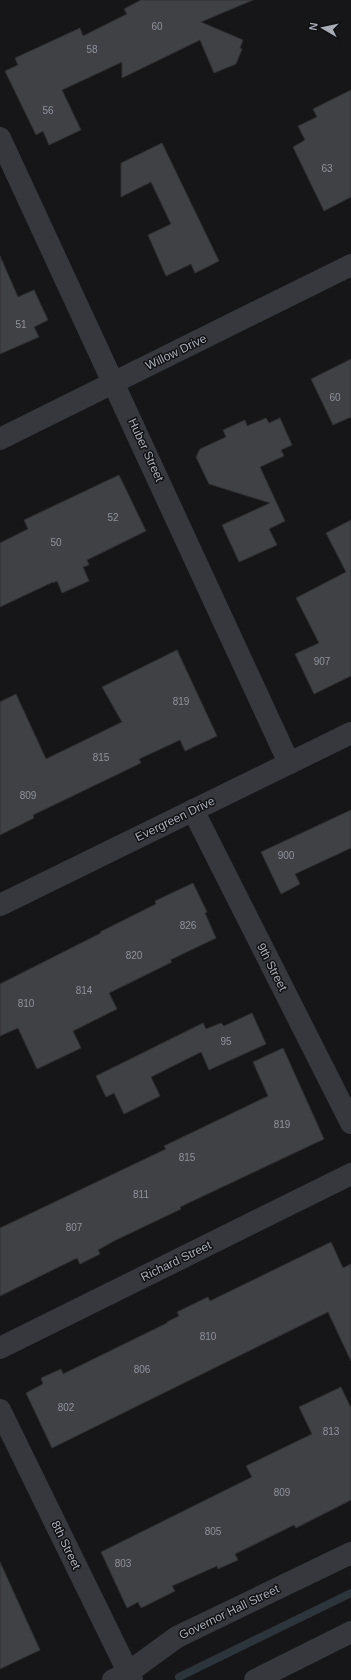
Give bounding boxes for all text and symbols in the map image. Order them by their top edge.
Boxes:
north arrow [303,8,343,48]
house number: 60 [151,21,163,32]
text: N [307,22,320,31]
house number: 58 [86,44,98,55]
house number: 56 [42,105,54,116]
house number: 63 [321,163,333,174]
house number: 51 [15,319,27,330]
street label: Willow Drive [143,331,209,373]
house number: 60 [329,392,341,403]
street label: Huber Street [125,416,167,484]
house number: 52 [107,512,119,523]
house number: 50 [50,537,62,548]
house number: 907 [314,656,331,667]
house number: 819 [173,696,190,707]
house number: 815 [93,752,110,763]
house number: 809 [20,790,37,801]
street label: Evergreen Drive [133,794,217,844]
house number: 900 [278,850,295,861]
house number: 826 [180,920,197,931]
street label: 9th Street [254,941,290,994]
house number: 820 [126,950,143,961]
house number: 814 [76,985,93,996]
house number: 810 [18,998,35,1009]
house number: 95 [220,1036,232,1047]
house number: 819 [274,1119,291,1130]
house number: 815 [179,1152,196,1163]
house number: 811 [133,1189,149,1200]
house number: 807 [66,1222,83,1233]
street label: Richard Street [138,1238,214,1284]
house number: 810 [200,1331,217,1342]
house number: 806 [134,1364,151,1375]
house number: 802 [58,1402,75,1413]
house number: 813 [323,1426,340,1437]
house number: 809 [274,1487,291,1498]
street label: 8th Street [48,1519,84,1572]
house number: 805 [205,1526,222,1537]
house number: 803 [115,1558,132,1569]
street label: Governor Hall Street [177,1581,282,1642]

